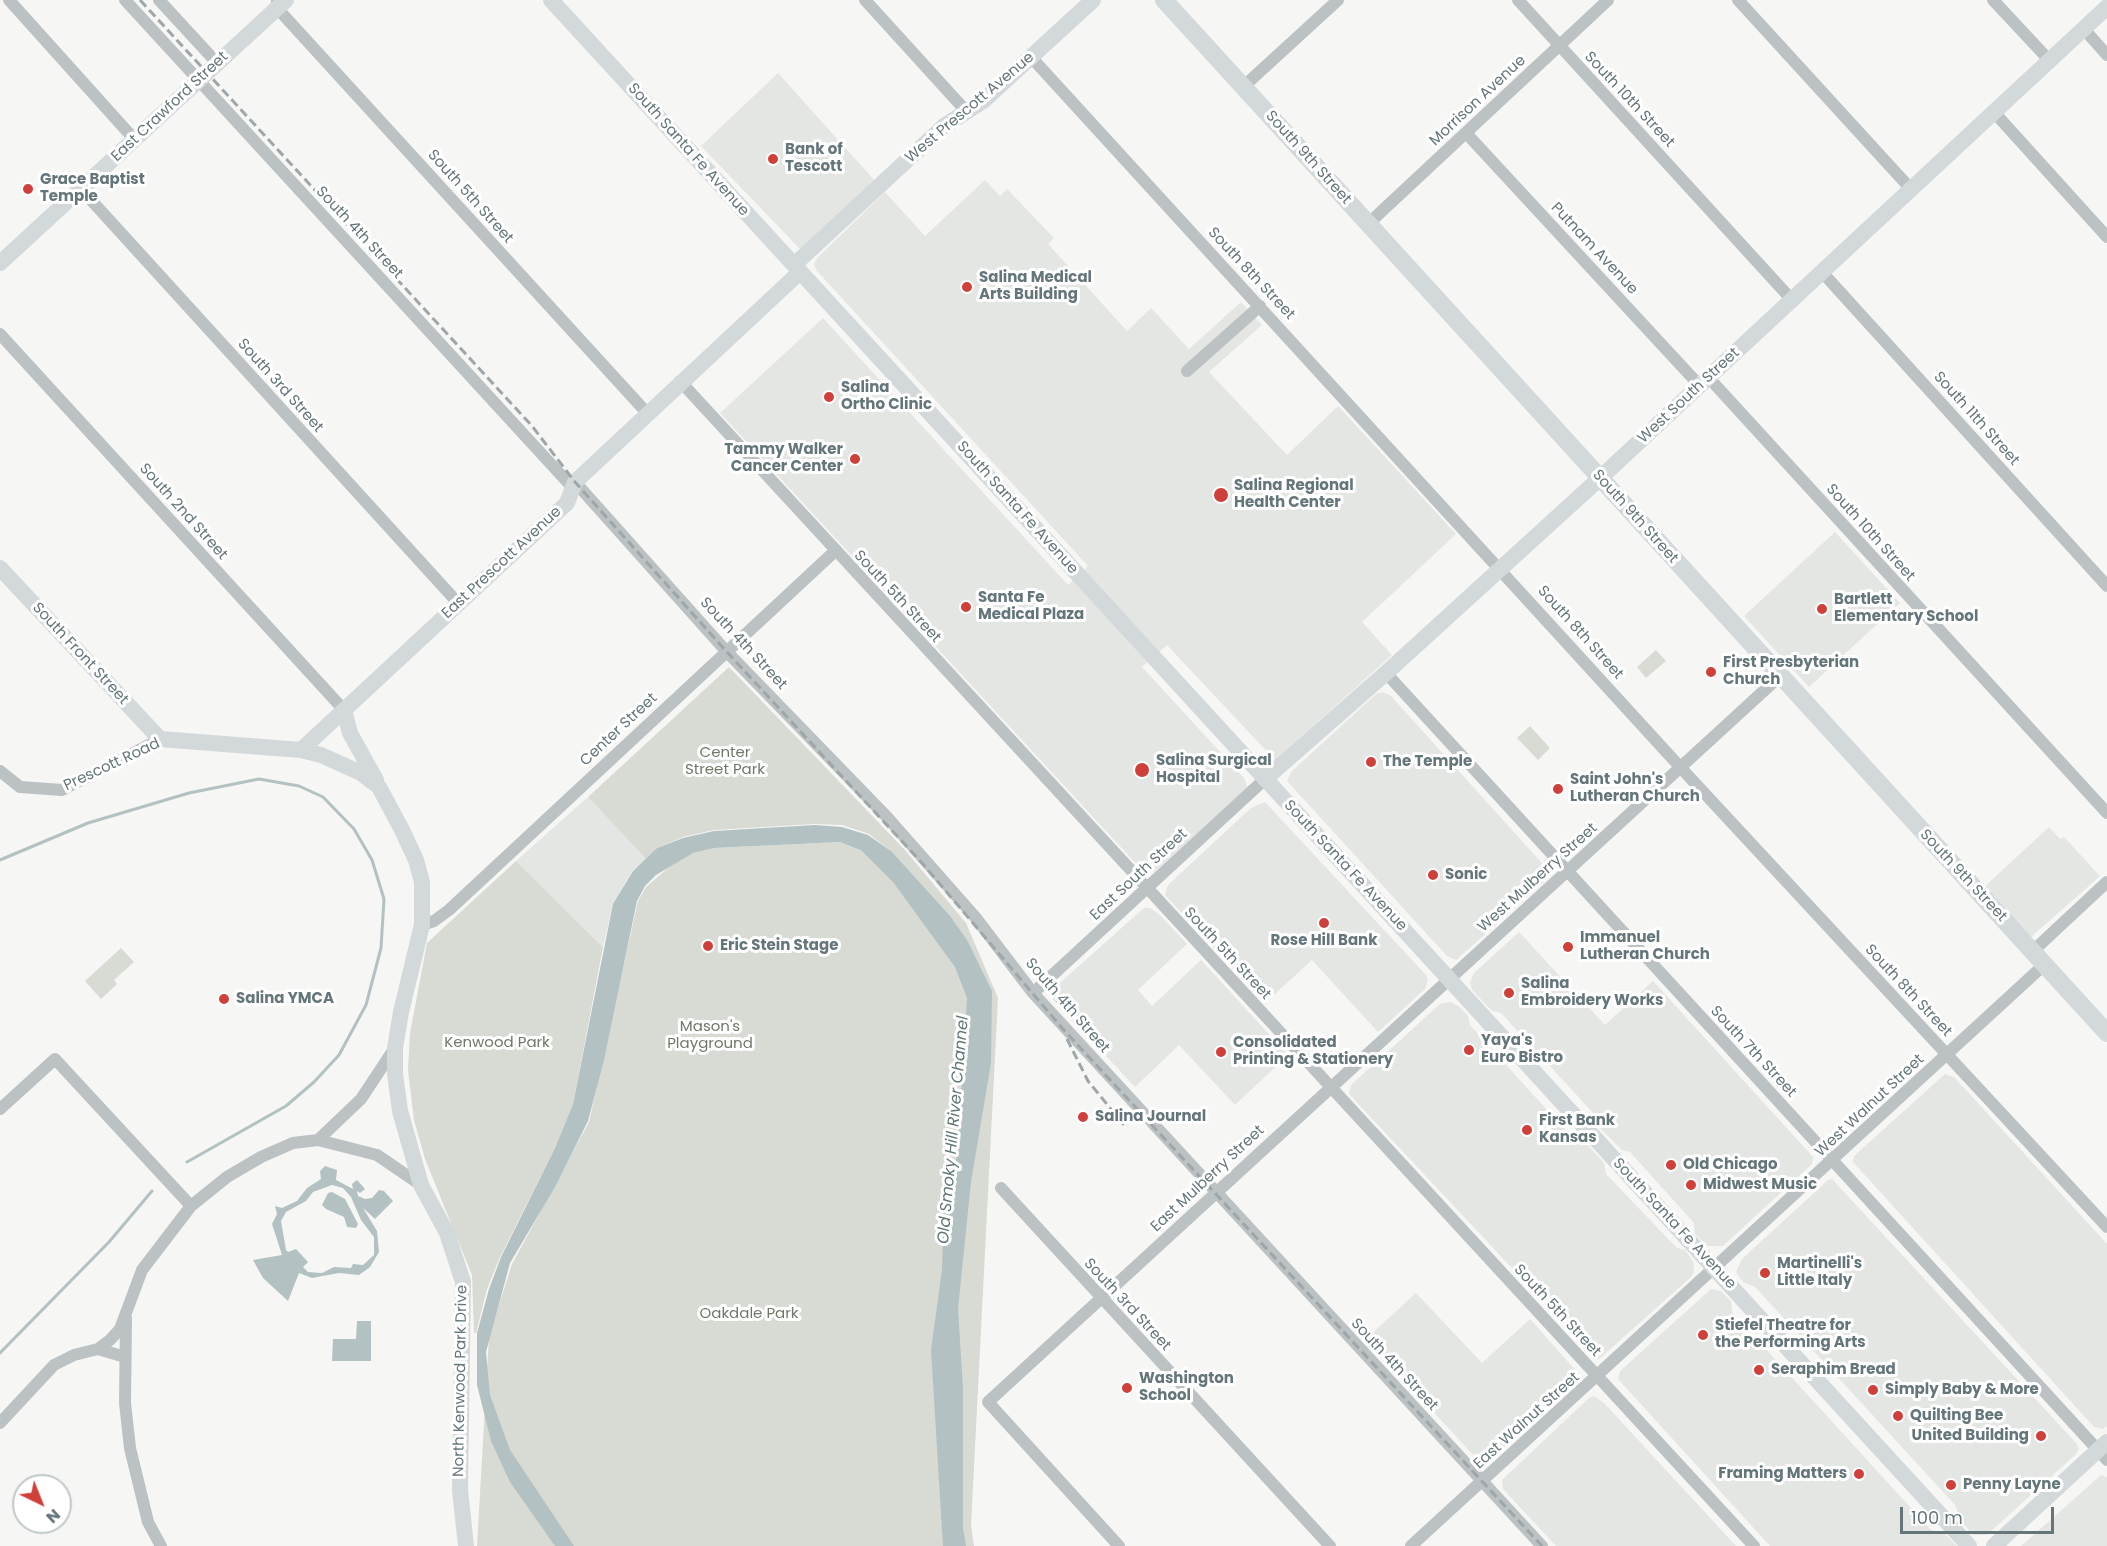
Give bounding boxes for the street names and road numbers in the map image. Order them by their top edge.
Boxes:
street label: East Crawford Street [108,48,232,166]
street label: South 10th Street [1580,48,1678,152]
street label: West Prescott Avenue [902,49,1038,167]
street label: Morrison Avenue [1426,52,1530,150]
street label: South Santa Fe Avenue [624,80,752,220]
street label: South 9th Street [1261,108,1355,208]
street label: South 5th Street [423,147,517,247]
street label: South 4th Street [312,183,406,283]
street label: Putnam Avenue [1547,199,1641,299]
street label: South 8th Street [1204,224,1298,324]
street label: South 3rd Street [233,336,327,436]
street label: West South Street [1635,344,1743,448]
street label: South 11th Street [1929,369,2023,469]
street label: South Santa Fe Avenue [953,438,1081,578]
street label: South 2nd Street [135,460,231,564]
street label: South 9th Street [1588,467,1682,567]
street label: South 10th Street [1822,481,1918,585]
street label: East Prescott Avenue [439,503,565,623]
street label: South 5th Street [850,547,944,647]
street label: South 8th Street [1533,583,1627,683]
street label: South 4th Street [696,594,790,694]
street label: South Front Street [28,599,132,709]
street label: Center Street [577,690,661,770]
street label: Prescott Road [61,735,163,795]
street label: South Santa Fe Avenue [1280,797,1410,935]
street label: West Mulberry Street [1475,820,1601,936]
street label: East South Street [1087,825,1191,925]
street label: South 9th Street [1916,826,2010,926]
street label: South 5th Street [1180,904,1274,1004]
street label: South 8th Street [1861,941,1955,1041]
street label: South 4th Street [1021,955,1113,1057]
street label: South 7th Street [1706,1003,1800,1101]
street label: West Walnut Street [1812,1051,1928,1161]
street label: East Mulberry Street [1148,1122,1268,1236]
street label: South Santa Fe Avenue [1609,1155,1739,1293]
street label: South 3rd Street [1080,1255,1174,1355]
street label: South 5th Street [1510,1261,1604,1361]
street label: North Kenwood Park Drive [450,1285,472,1477]
street label: South 4th Street [1347,1315,1441,1415]
street label: East Walnut Street [1470,1369,1584,1473]

